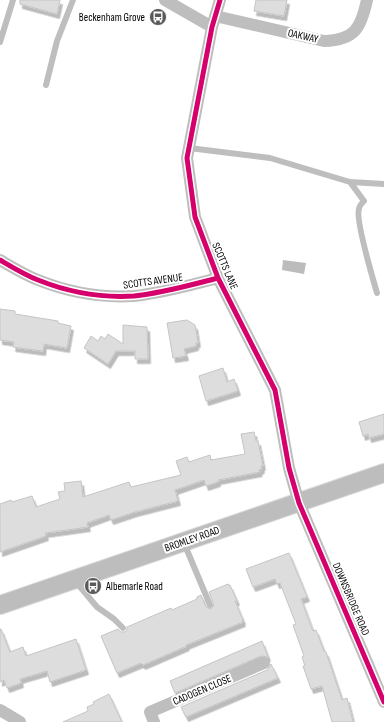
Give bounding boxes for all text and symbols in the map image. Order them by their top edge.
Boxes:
bus stop icon: Beckenham Grove [148,7,168,27]
place label: Beckenham Grove [79,11,145,24]
street label: OAKWAY [286,26,320,46]
street label: SCOTTS LANE [209,241,241,291]
street label: SCOTTS AVENUE [122,270,184,292]
street label: BROMLEY ROAD [163,524,221,554]
street label: DOWNSBRIDGE ROAD [330,560,372,638]
bus stop icon: Albemarle Road [83,576,103,596]
place label: Albemarle Road [105,580,163,593]
street label: CADOGEN CLOSE [171,672,233,708]

